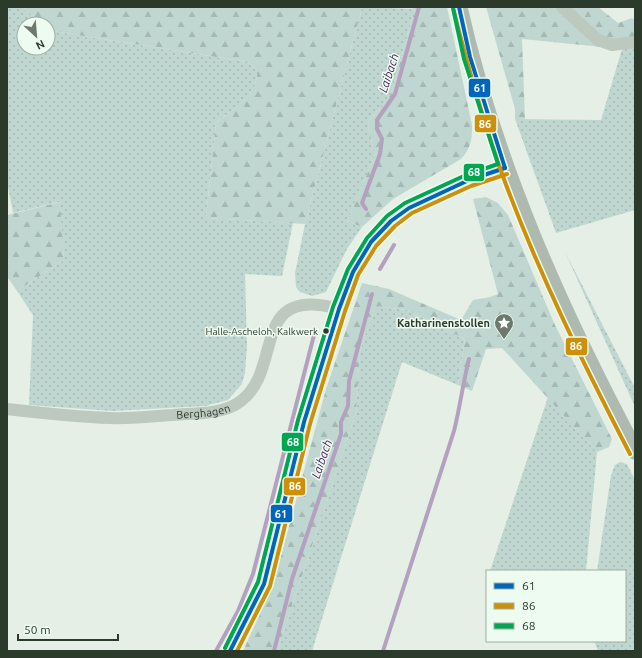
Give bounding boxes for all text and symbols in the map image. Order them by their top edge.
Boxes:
north arrow [16,16,56,56]
text: N [34,38,47,52]
water label: Laibach [376,52,401,94]
line badge: 61 [468,78,491,98]
text: 61 [474,82,486,94]
line badge: 86 [474,114,497,133]
text: 86 [479,118,491,130]
line badge: 68 [463,163,485,182]
text: 68 [468,166,480,178]
place icon: Katharinenstollen [493,312,515,340]
place label: Katharinenstollen [397,317,490,329]
place label: Halle-Ascheloh, Kalkwerk [205,326,318,337]
marker: Halle-Ascheloh, Kalkwerk [321,326,331,336]
line badge: 86 [565,337,588,356]
text: 86 [570,340,582,352]
street label: Berghagen [176,402,232,421]
line badge: 68 [281,432,304,452]
text: 68 [287,436,299,448]
water label: Laibach [309,438,334,480]
line badge: 86 [283,477,306,496]
text: 86 [289,480,301,492]
line badge: 61 [270,504,293,523]
text: 61 [275,508,287,520]
legend [486,570,626,642]
text: 61 [522,579,536,592]
text: 86 [522,599,536,612]
scale bar [18,616,118,642]
text: 68 [522,619,536,632]
text: 50 m [24,623,51,636]

